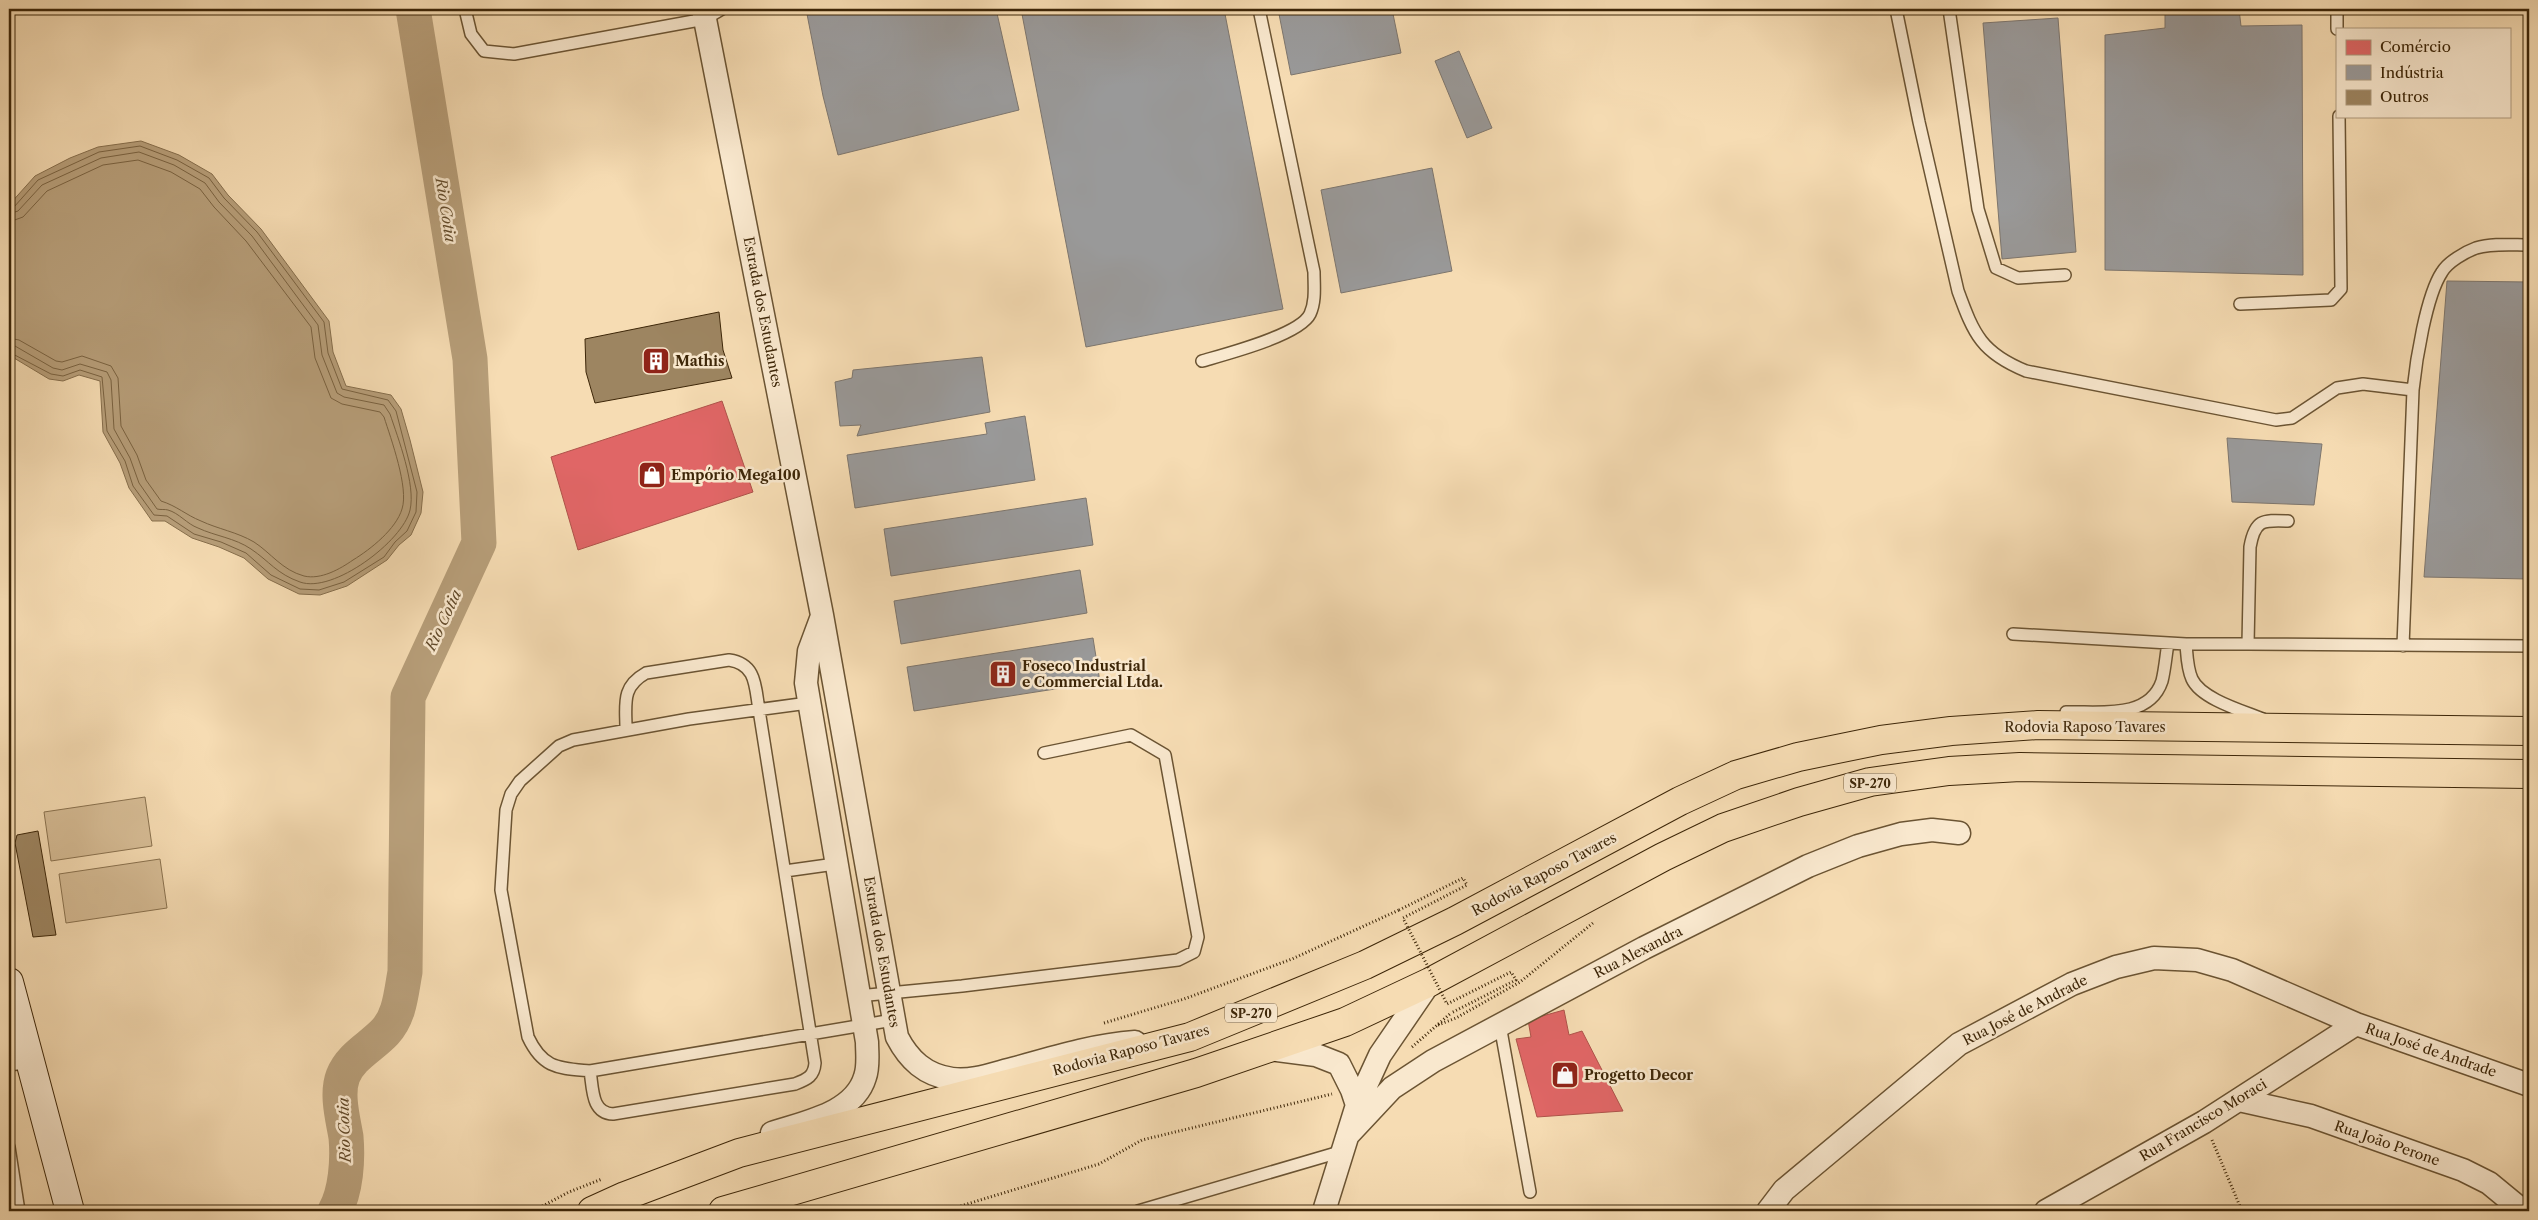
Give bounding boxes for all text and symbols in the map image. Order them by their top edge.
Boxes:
legend [2336,28,2510,118]
text: Comércio [2380,37,2451,56]
text: Indústria [2380,63,2444,82]
text: Outros [2380,87,2429,106]
water label: Rio Cotia [431,175,460,244]
street label: Estrada dos Estudantes [740,235,786,389]
building icon: Mathis [641,346,671,376]
place label: Mathis [675,352,725,370]
shop icon: Empório Mega100 [637,460,667,490]
place label: Empório Mega100 [671,466,801,484]
water label: Rio Cotia [420,586,465,654]
place label: Foseco Industrial e Commercial Ltda. [1022,657,1163,691]
building icon: Foseco Industrial e Commercial Ltda. [988,659,1018,689]
street label: Rodovia Raposo Tavares [2004,718,2166,736]
road number: SP-270 [1844,774,1896,792]
street label: Rodovia Raposo Tavares [1468,828,1620,920]
street label: Estrada dos Estudantes [860,875,904,1029]
street label: Rua Alexandra [1591,922,1686,982]
street label: Rua José de Andrade [1960,971,2091,1049]
road number: SP-270 [1225,1004,1277,1022]
street label: Rua José de Andrade [2363,1019,2499,1081]
street label: Rodovia Raposo Tavares [1051,1020,1211,1080]
shop icon: Progetto Decor [1550,1060,1580,1090]
place label: Progetto Decor [1584,1066,1693,1084]
street label: Rua Francisco Moraci [2136,1075,2270,1165]
water label: Rio Cotia [333,1097,355,1164]
street label: Rua João Perone [2332,1117,2442,1170]

